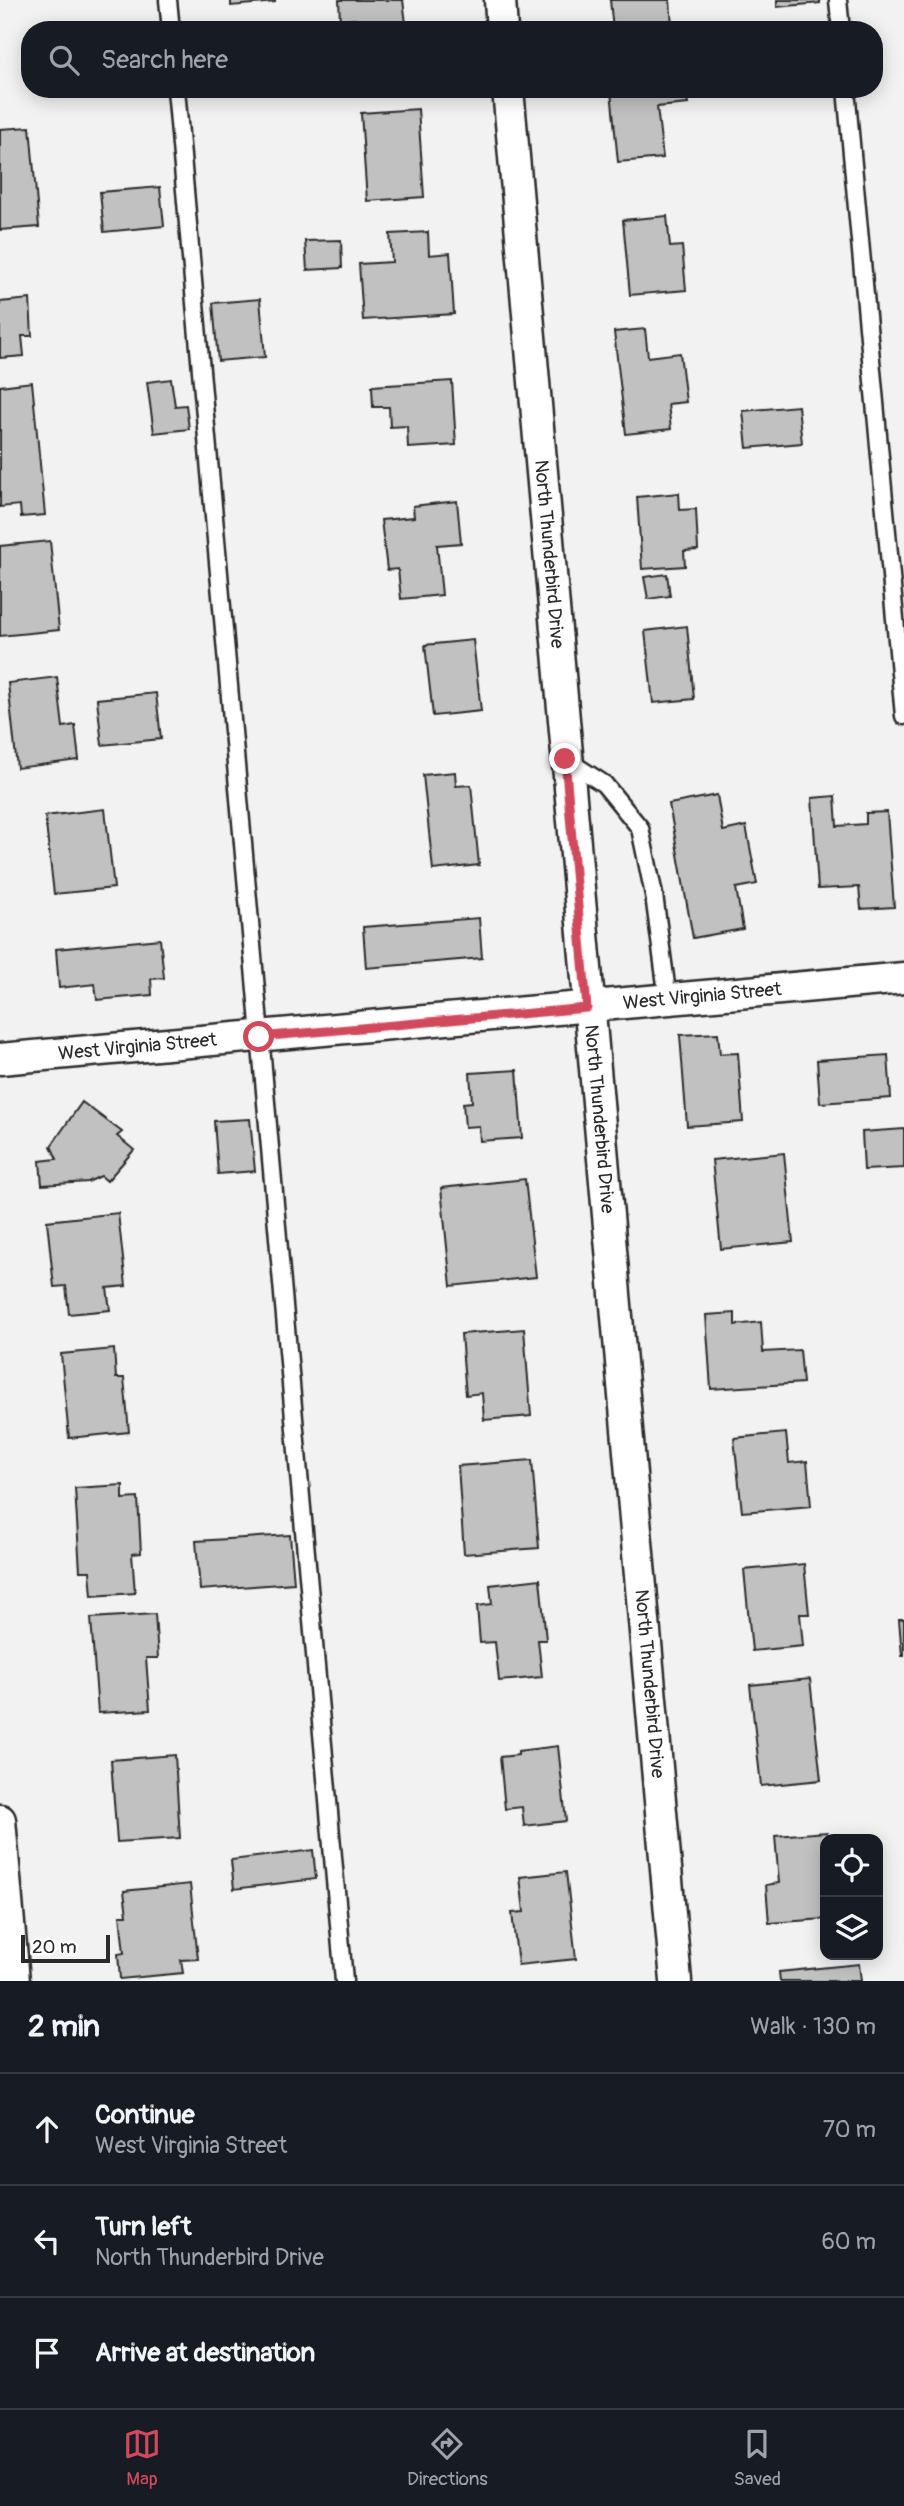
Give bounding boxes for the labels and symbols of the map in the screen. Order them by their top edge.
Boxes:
street label: North Thunderbird Drive [529,459,570,650]
route end [549,743,580,774]
street label: West Virginia Street [622,977,783,1015]
route start [243,1021,274,1052]
street label: North Thunderbird Drive [579,1024,620,1215]
street label: West Virginia Street [57,1028,218,1066]
street label: North Thunderbird Drive [629,1588,670,1780]
scale bar [21,1932,110,1964]

